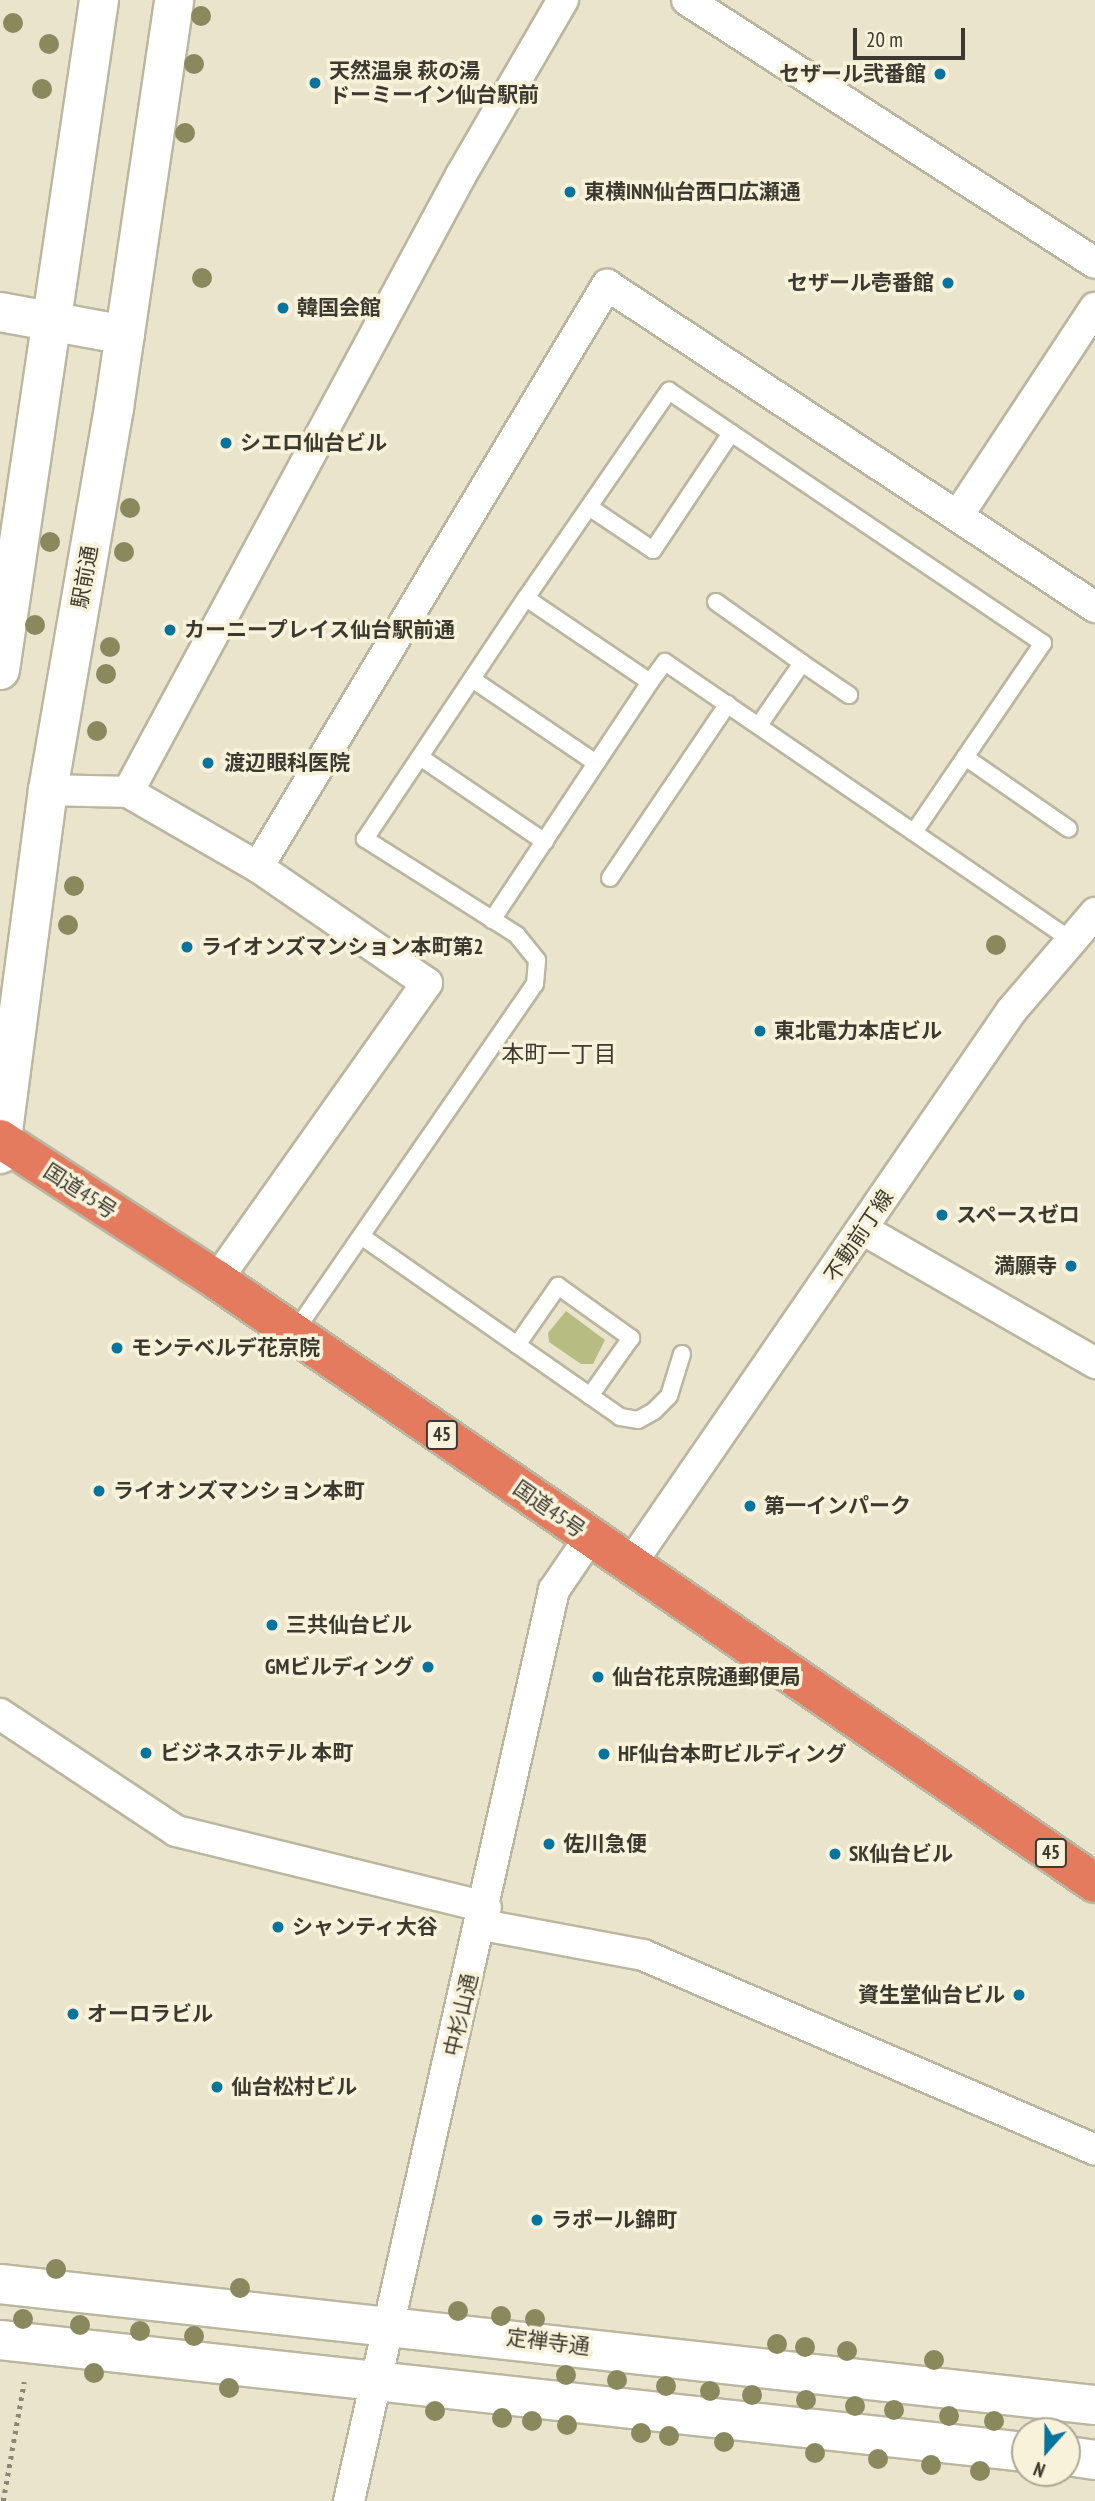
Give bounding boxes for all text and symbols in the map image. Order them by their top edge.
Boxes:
scale bar [857,14,969,58]
text: 20 m [866,26,903,53]
place label: 天然温泉 萩の湯 ドーミーイン仙台駅前 [329,58,539,108]
place label: セザール弐番館 [779,61,926,87]
marker: セザール弐番館 [932,66,948,82]
marker: 天然温泉 萩の湯 ドーミーイン仙台駅前 [307,75,323,91]
place label: 東横INN仙台西口広瀬通 [584,179,801,205]
marker: 東横INN仙台西口広瀬通 [562,184,578,200]
place label: セザール壱番館 [787,270,934,296]
marker: セザール壱番館 [940,275,956,291]
place label: 韓国会館 [297,295,381,321]
marker: 韓国会館 [275,300,291,316]
place label: シエロ仙台ビル [240,430,387,456]
marker: シエロ仙台ビル [218,435,234,451]
street label: 駅前通 [67,544,103,610]
place label: カーニープレイス仙台駅前通 [184,617,457,643]
marker: カーニープレイス仙台駅前通 [162,622,178,638]
place label: 渡辺眼科医院 [224,750,350,776]
marker: 渡辺眼科医院 [198,753,218,773]
place label: ライオンズマンション本町第2 [201,934,484,960]
marker: ライオンズマンション本町第2 [179,939,195,955]
place label: 東北電力本店ビル [774,1018,942,1044]
marker: 東北電力本店ビル [752,1023,768,1039]
district label: 本町一丁目 [502,1040,616,1068]
street label: 国道45号 [39,1158,121,1224]
street label: 不動前丁線 [819,1185,899,1287]
place label: スペースゼロ [956,1202,1082,1228]
marker: スペースゼロ [934,1207,950,1223]
place label: 満願寺 [994,1253,1057,1279]
marker: 満願寺 [1063,1258,1079,1274]
place label: モンテベルデ花京院 [131,1335,320,1361]
marker: モンテベルデ花京院 [109,1340,125,1356]
road number: 45 [424,1420,460,1450]
street label: 国道45号 [508,1475,590,1543]
place label: ライオンズマンション本町 [113,1478,365,1504]
marker: ライオンズマンション本町 [91,1483,107,1499]
place label: 第一インパーク [764,1493,911,1519]
marker: 第一インパーク [742,1498,758,1514]
place label: 三共仙台ビル [286,1612,412,1638]
marker: 三共仙台ビル [264,1617,280,1633]
place label: GMビルディング [264,1654,414,1680]
marker: GMビルディング [420,1659,436,1675]
place label: 仙台花京院通郵便局 [612,1664,801,1690]
marker: 仙台花京院通郵便局 [590,1669,606,1685]
place label: ビジネスホテル 本町 [160,1740,353,1766]
place label: HF仙台本町ビルディング [618,1741,848,1767]
marker: ビジネスホテル 本町 [138,1745,154,1761]
marker: HF仙台本町ビルディング [596,1746,612,1762]
place label: 佐川急便 [563,1831,647,1857]
marker: 佐川急便 [541,1836,557,1852]
road number: 45 [1034,1838,1068,1868]
place label: SK仙台ビル [849,1841,953,1867]
marker: SK仙台ビル [827,1846,843,1862]
place label: シャンティ大谷 [292,1914,439,1940]
marker: シャンティ大谷 [270,1919,286,1935]
street label: 中杉山通 [439,1971,483,2059]
place label: 資生堂仙台ビル [858,1982,1005,2008]
marker: 資生堂仙台ビル [1011,1987,1027,2003]
place label: オーロラビル [87,2001,213,2027]
marker: オーロラビル [65,2006,81,2022]
place label: 仙台松村ビル [231,2074,357,2100]
marker: 仙台松村ビル [209,2079,225,2095]
place label: ラポール錦町 [551,2207,677,2233]
marker: ラポール錦町 [529,2212,545,2228]
street label: 定禅寺通 [505,2324,591,2360]
north arrow [1011,2417,1081,2487]
text: N [1030,2457,1048,2483]

